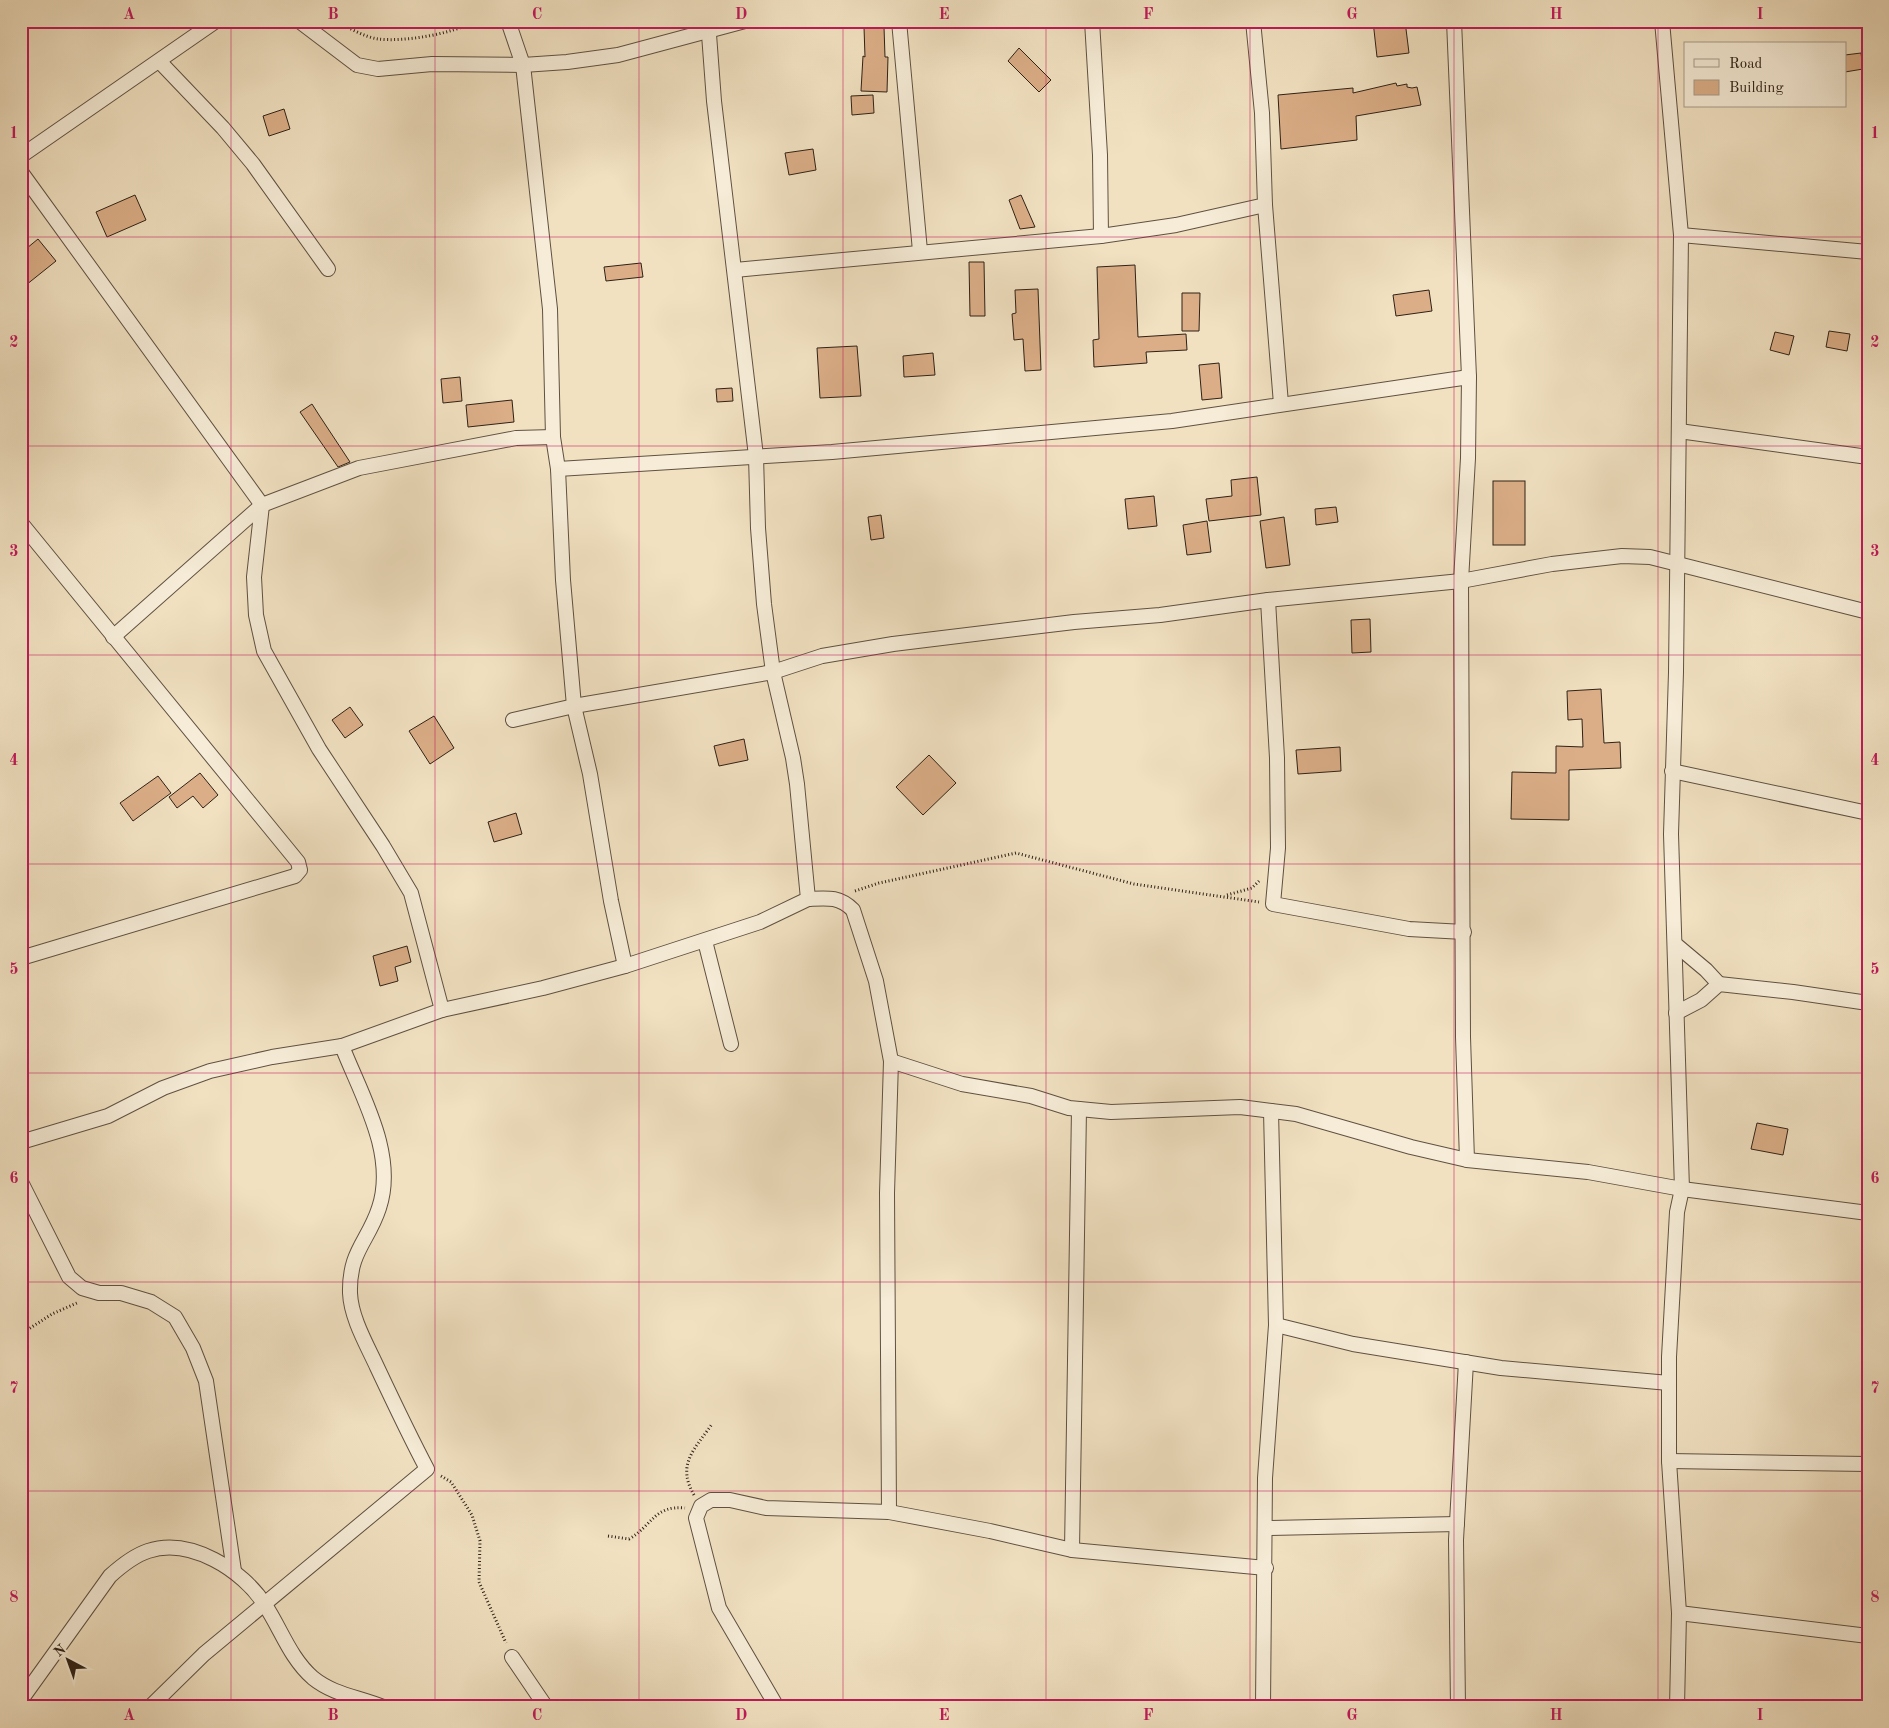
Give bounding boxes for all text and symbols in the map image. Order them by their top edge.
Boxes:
text: A [123,7,135,23]
text: B [327,7,339,23]
text: C [532,7,542,23]
text: D [735,7,747,23]
text: E [938,7,950,23]
text: F [1143,7,1154,23]
text: G [1346,7,1358,23]
text: H [1549,7,1563,23]
text: I [1756,7,1764,23]
legend [1684,42,1846,108]
text: Road [1729,57,1763,72]
text: Building [1729,81,1784,96]
text: 1 [9,126,19,142]
text: 1 [1870,126,1880,142]
text: 2 [9,335,19,351]
text: 2 [1870,335,1880,351]
text: 3 [9,544,19,560]
text: 3 [1870,544,1880,560]
text: 4 [9,753,19,769]
text: 4 [1870,753,1880,769]
text: 5 [9,962,19,978]
text: 5 [1870,962,1880,978]
text: 6 [9,1171,19,1187]
text: 6 [1870,1171,1880,1187]
text: 7 [9,1381,19,1397]
text: 7 [1870,1381,1880,1397]
text: 8 [9,1590,19,1606]
text: 8 [1870,1590,1880,1606]
north arrow [42,1636,92,1686]
text: N [51,1642,69,1660]
text: A [123,1708,135,1724]
text: B [327,1708,339,1724]
text: C [532,1708,542,1724]
text: D [735,1708,747,1724]
text: E [938,1708,950,1724]
text: F [1143,1708,1154,1724]
text: G [1346,1708,1358,1724]
text: H [1549,1708,1563,1724]
text: I [1756,1708,1764,1724]

